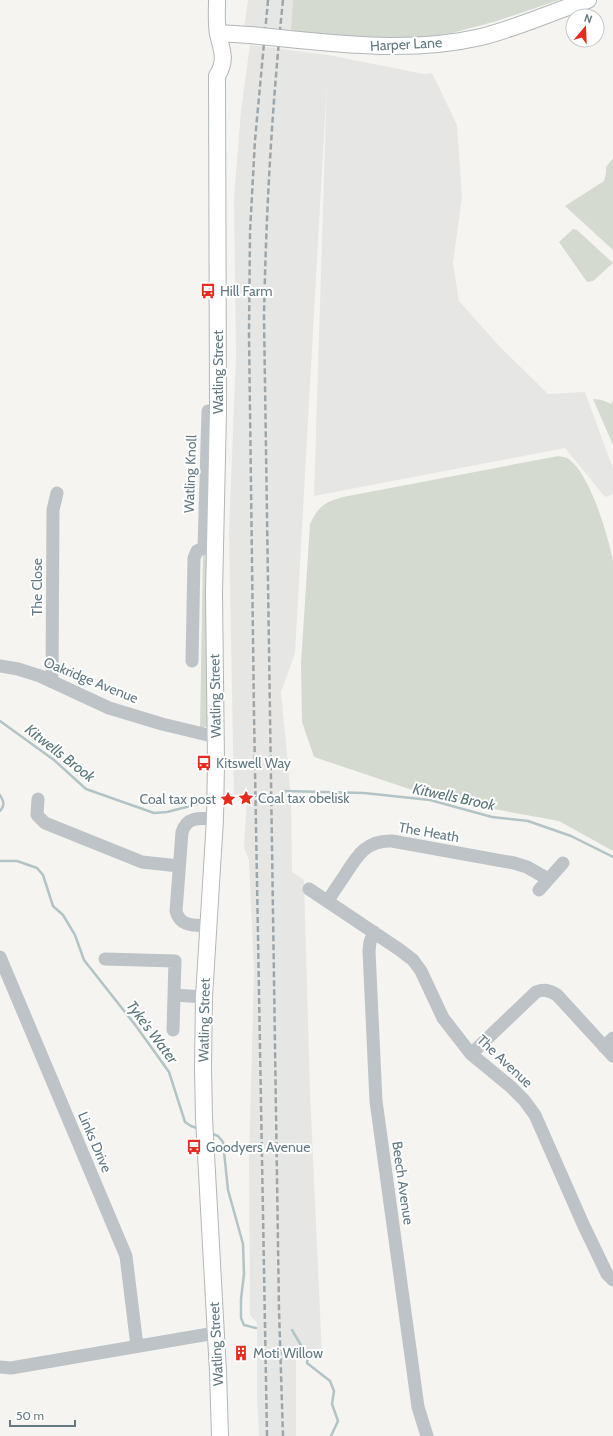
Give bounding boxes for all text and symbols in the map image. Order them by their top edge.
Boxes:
north arrow [565,8,605,48]
text: N [582,11,594,26]
street label: Harper Lane [370,33,442,55]
bus stop icon: Hill Farm [199,282,217,300]
place label: Hill Farm [220,282,272,300]
street label: Watling Street [209,330,227,414]
street label: Watling Knoll [180,434,200,513]
street label: The Close [28,558,46,616]
street label: Oakridge Avenue [41,653,141,707]
street label: Watling Street [205,653,225,738]
water label: Kitwells Brook [22,720,99,786]
bus stop icon: Kitswell Way [195,754,213,772]
place label: Kitswell Way [216,754,291,772]
water label: Kitwells Brook [411,780,497,815]
place icon: Coal tax obelisk [237,789,255,807]
place label: Coal tax obelisk [258,789,350,807]
place label: Coal tax post [139,790,216,808]
place icon: Coal tax post [219,790,237,808]
street label: The Heath [397,818,461,846]
street label: Watling Street [194,977,214,1062]
water label: Tyke's Water [123,997,182,1068]
street label: The Avenue [473,1031,537,1091]
street label: Links Drive [74,1109,116,1175]
bus stop icon: Goodyers Avenue [185,1138,203,1156]
place label: Goodyers Avenue [206,1138,310,1156]
street label: Beech Avenue [388,1140,418,1226]
street label: Watling Street [205,1301,227,1387]
building icon: Moti Willow [232,1344,250,1362]
place label: Moti Willow [253,1344,323,1362]
scale bar [10,1402,75,1428]
text: 50 m [16,1408,44,1423]

